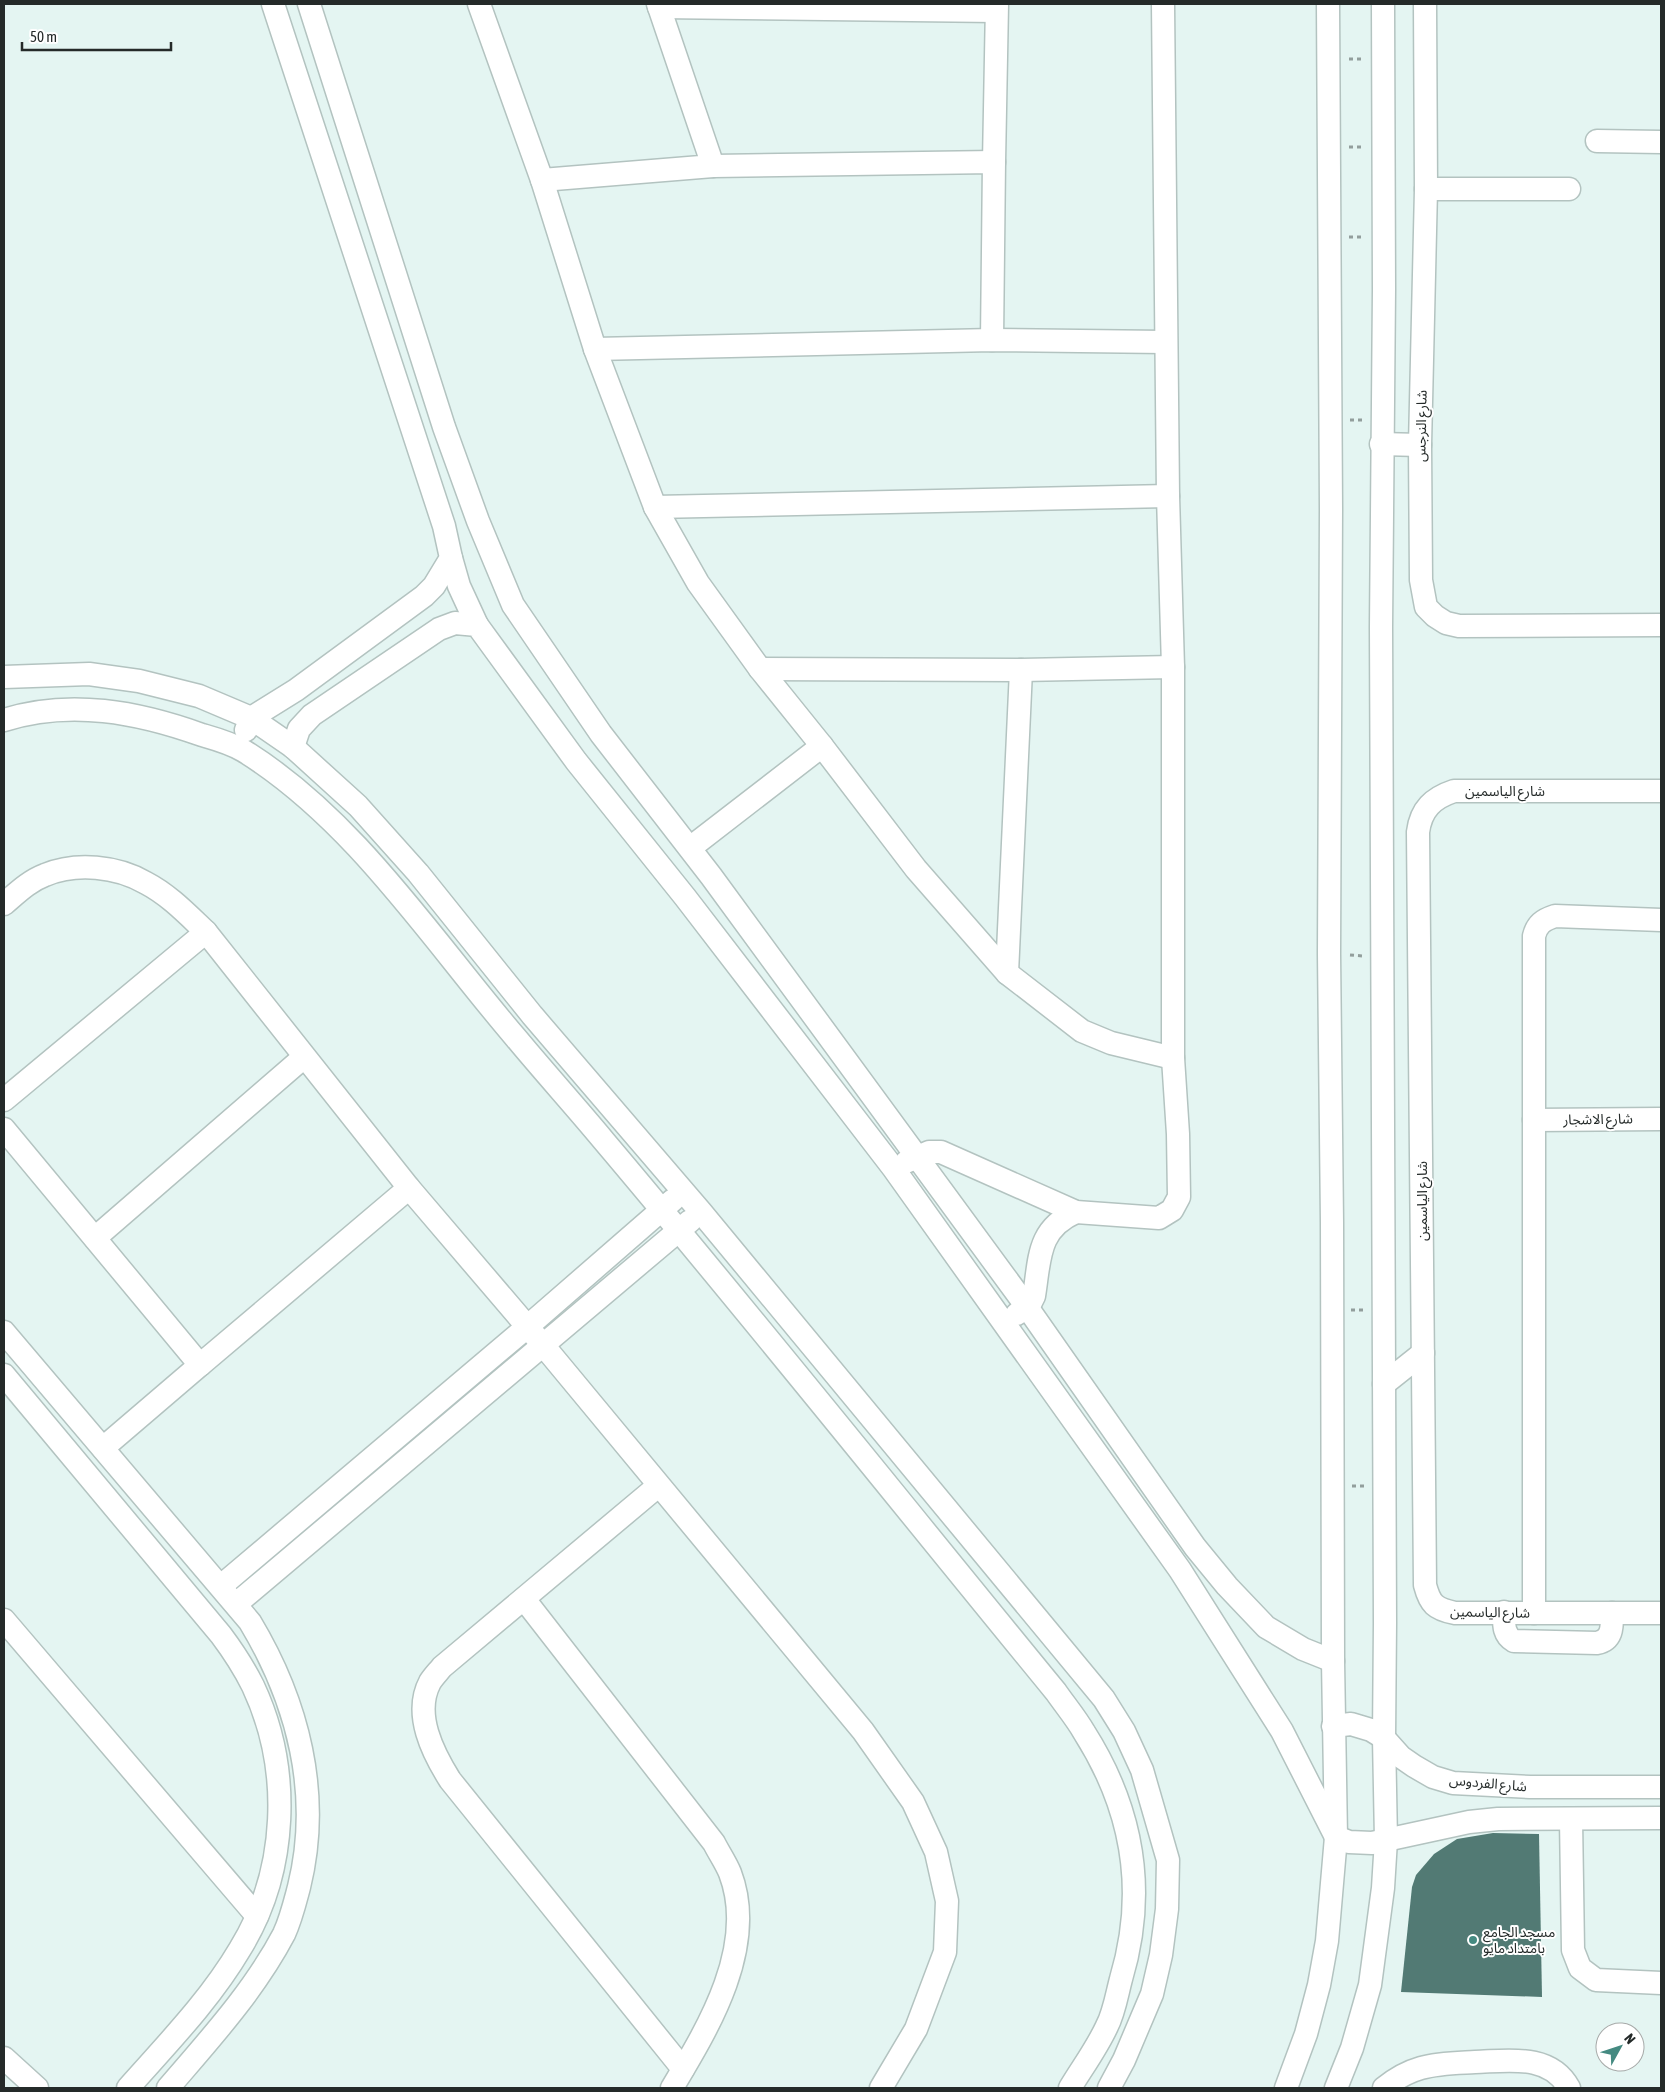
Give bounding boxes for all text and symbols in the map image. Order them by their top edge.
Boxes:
scale bar [22,20,171,52]
text: 50 m [30,28,57,45]
street label: شارع النرجس [1412,390,1433,462]
street label: شارع الياسمين [1465,783,1545,802]
street label: شارع الاشجار [1562,1110,1633,1131]
street label: شارع الياسمين [1414,1161,1433,1241]
street label: شارع الياسمين [1450,1603,1530,1624]
street label: شارع الفردوس [1448,1772,1528,1797]
place label: مسجد الجامع بامتداد مايو [1483,1924,1555,1957]
marker: مسجد الجامع بامتداد مايو [1467,1934,1479,1946]
north arrow [1595,2022,1645,2072]
text: N [1621,2030,1639,2047]

